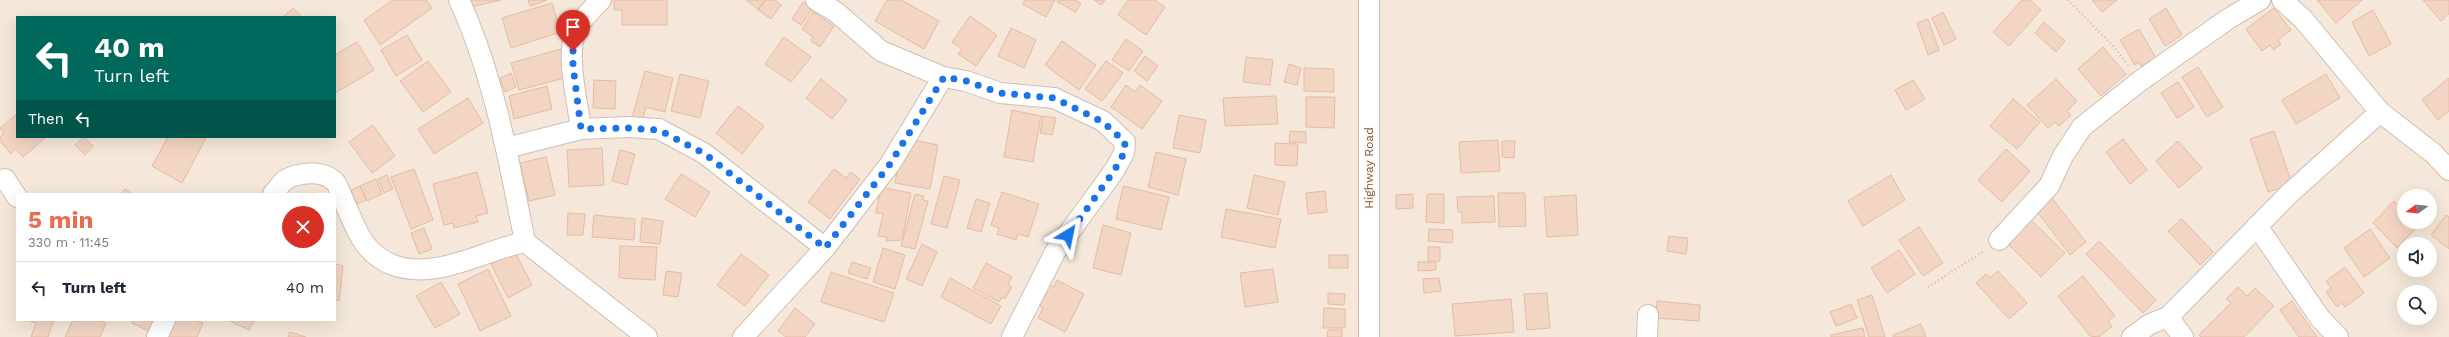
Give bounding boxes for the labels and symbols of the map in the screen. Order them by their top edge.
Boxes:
pin [556,10,590,51]
street label: Highway Road [1362,127,1376,209]
north arrow [2397,189,2437,229]
position arrow [1047,214,1089,256]

